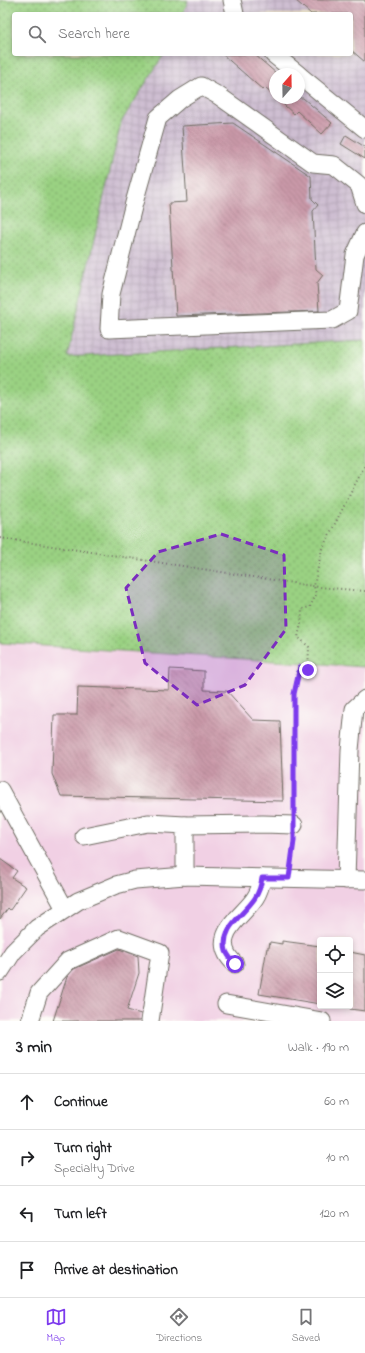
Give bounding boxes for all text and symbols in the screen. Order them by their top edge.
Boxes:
search box [12,12,353,56]
icon: search [26,23,48,45]
text: Search here [58,23,130,45]
north arrow [269,68,305,104]
route end [299,661,317,679]
map controls [317,937,353,1009]
button: locate [317,937,353,973]
route start [226,955,244,973]
button: layers [317,973,353,1009]
text: 3 min [16,1035,52,1060]
text: Walk · 190 m [288,1038,349,1057]
icon: ahead [16,1091,38,1113]
text: Continue [54,1091,108,1113]
text: 60 m [324,1092,349,1111]
text: Turn right [54,1137,112,1159]
icon: right [16,1147,38,1169]
text: 10 m [326,1148,349,1167]
text: Specialty Drive [54,1159,135,1178]
icon: left [16,1203,38,1225]
text: Turn left [54,1203,107,1225]
text: 120 m [319,1204,349,1223]
icon: arrive [16,1259,38,1281]
text: Arrive at destination [54,1259,178,1281]
tab: Map [45,1306,67,1346]
tab: Directions [156,1306,202,1346]
tab: Saved [292,1306,320,1346]

